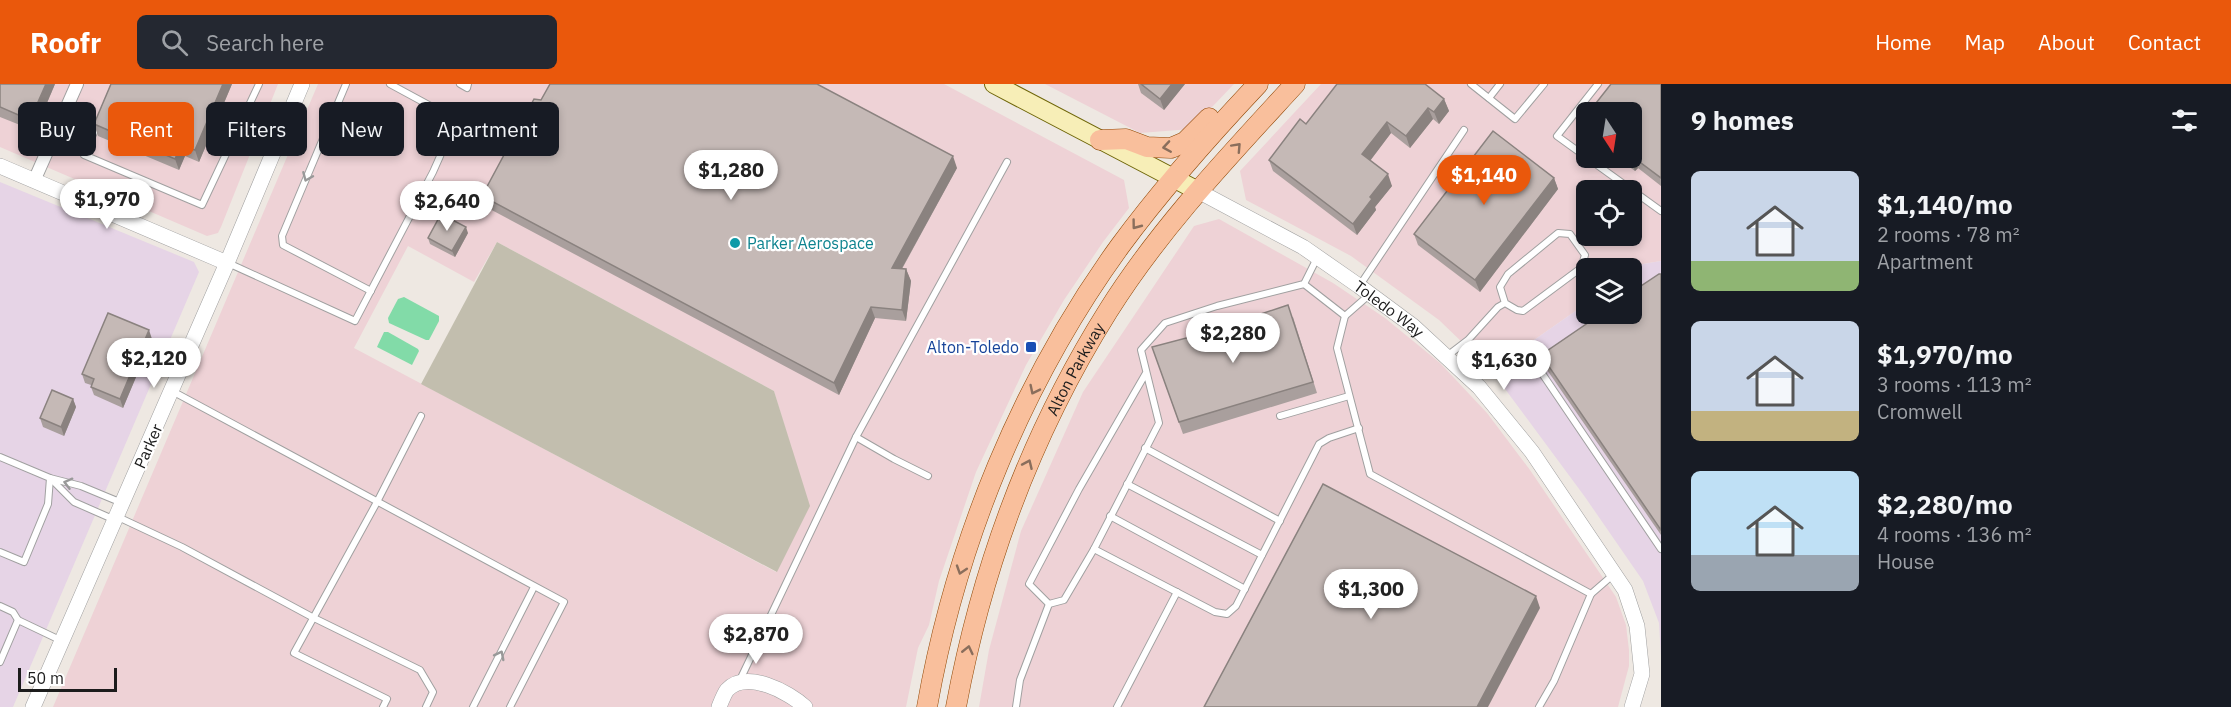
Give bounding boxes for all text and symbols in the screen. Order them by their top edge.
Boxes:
search box [137,15,557,69]
text: Roofr [30,24,101,61]
icon: search [158,26,191,59]
text: Search here [206,28,324,57]
text: Home [1875,28,1932,56]
text: Map [1965,28,2005,56]
text: About [2038,28,2095,56]
text: Contact [2128,28,2201,56]
chip: Buy [18,102,96,156]
chip: Rent [108,102,194,156]
chip: Filters [206,102,307,156]
chip: New [319,102,404,156]
chip: Apartment [416,102,559,156]
north arrow [1576,102,1642,168]
map controls [1576,102,1642,324]
text: 9 homes [1691,103,1794,137]
icon: filters [2168,104,2201,137]
one-way arrow [1162,140,1172,152]
one-way arrow [1230,144,1241,154]
pin: $1,280 [682,150,780,201]
pin: $1,140 [1435,155,1533,206]
text: $1,280 [698,156,764,183]
text: $1,140 [1451,161,1517,188]
one-way arrow [302,170,314,181]
pin: $1,970 [58,179,156,230]
button: locate [1576,180,1642,246]
pin: $2,640 [398,181,496,232]
text: $1,970 [74,185,140,212]
text: $2,640 [414,187,480,214]
text: $1,140/mo [1877,187,2013,221]
icon: home [1739,195,1811,267]
one-way arrow [1133,218,1144,229]
text: 2 rooms · 78 m² [1877,221,2020,248]
place label: Parker Aerospace [747,233,874,253]
marker: Parker Aerospace [728,236,742,250]
text: Apartment [1877,248,1973,275]
button: layers [1576,258,1642,324]
street label: Toledo Way [1350,276,1429,341]
pin: $2,280 [1184,313,1282,364]
street label: Alton Parkway [1042,319,1109,419]
text: $2,280 [1200,319,1266,346]
place label: Alton-Toledo [927,337,1019,357]
text: $1,970/mo [1877,337,2013,371]
pin: $2,120 [105,338,203,389]
marker: Alton-Toledo [1024,340,1038,354]
pin: $1,630 [1455,340,1553,391]
text: $2,120 [121,344,187,371]
icon: home [1739,345,1811,417]
text: $1,630 [1471,346,1537,373]
text: 3 rooms · 113 m² [1877,371,2032,398]
one-way arrow [1029,383,1041,394]
text: Cromwell [1877,398,1962,425]
street label: Parker [129,420,167,471]
one-way arrow [1021,460,1033,471]
one-way arrow [63,478,74,490]
text: $2,280/mo [1877,487,2013,521]
icon: home [1739,495,1811,567]
text: 4 rooms · 136 m² [1877,521,2032,548]
text: House [1877,548,1934,575]
one-way arrow [955,564,968,575]
pin: $1,300 [1322,569,1420,620]
text: $1,300 [1338,575,1404,602]
pin: $2,870 [707,614,805,665]
text: $2,870 [723,620,789,647]
one-way arrow [960,645,973,655]
one-way arrow [493,650,504,661]
scale bar [18,665,117,692]
text: 50 m [27,668,64,688]

